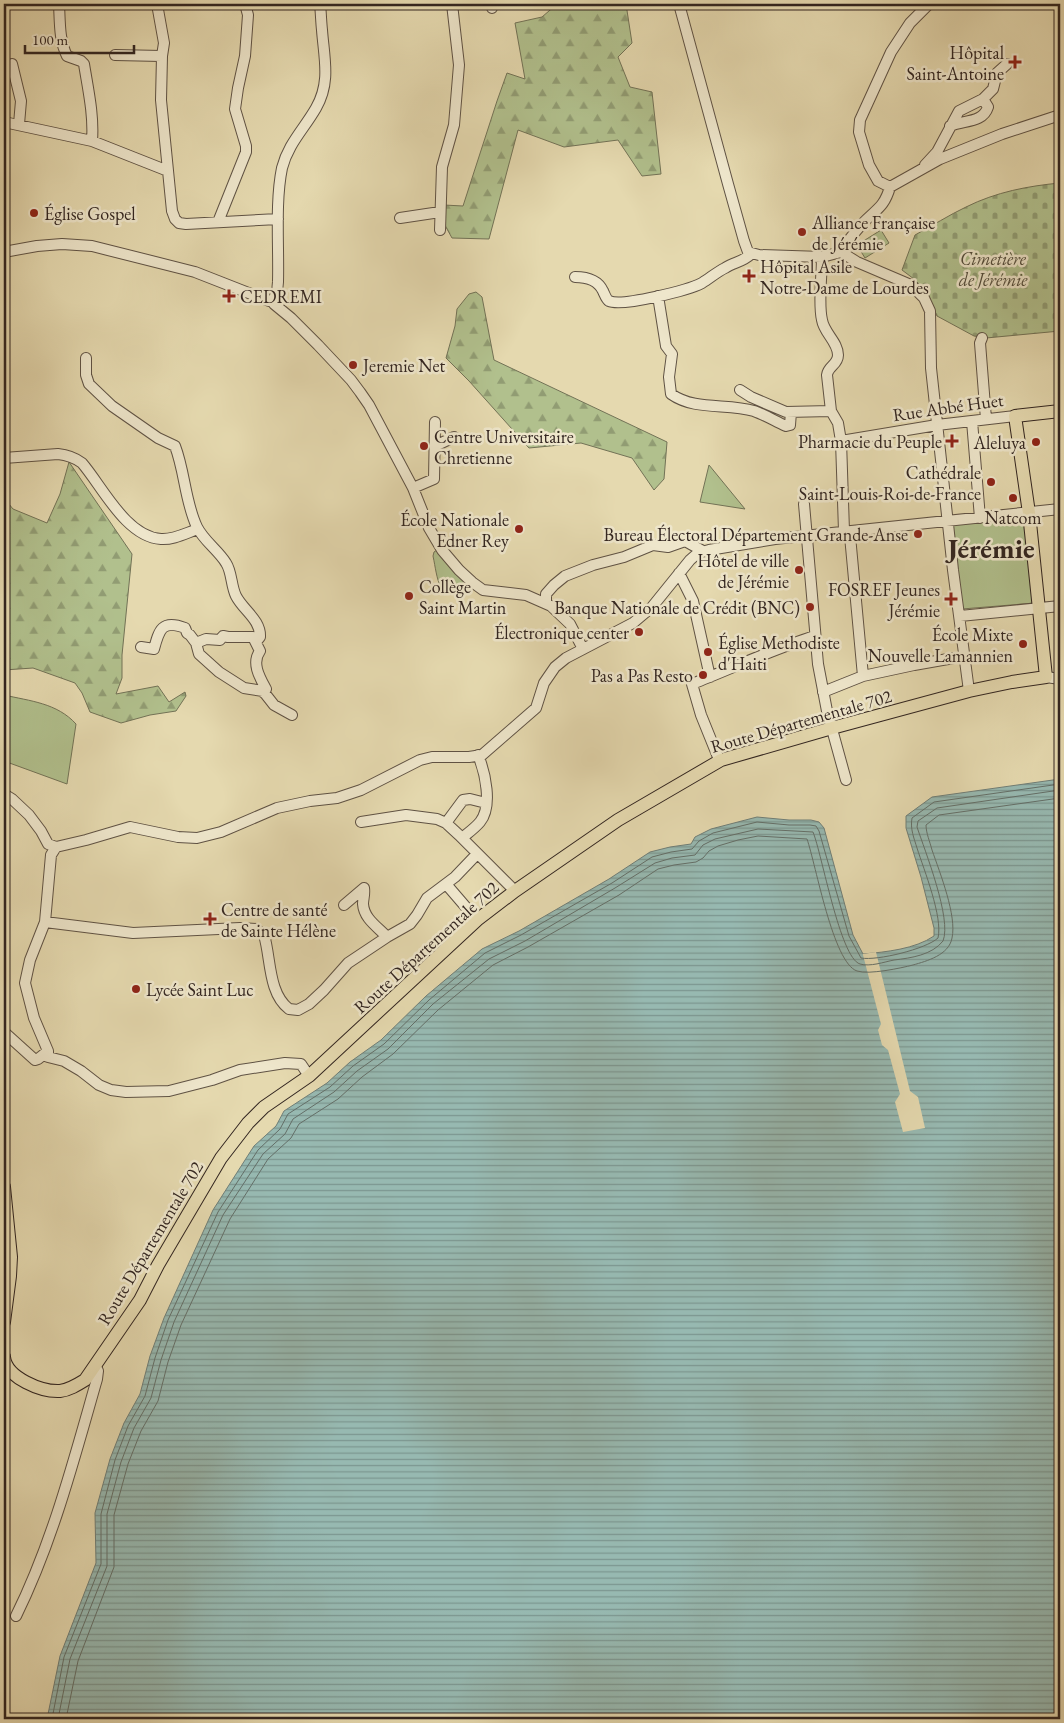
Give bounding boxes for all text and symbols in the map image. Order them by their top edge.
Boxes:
scale bar [25,22,134,54]
text: 100 m [32,30,69,49]
place label: Hôpital Saint-Antoine [906,41,1004,85]
marker: Hôpital Saint-Antoine [1008,55,1022,69]
place label: Église Gospel [44,202,136,225]
marker: Église Gospel [28,207,40,219]
place label: Alliance Française de Jérémie [811,211,935,255]
marker: Alliance Française de Jérémie [796,226,808,238]
park label: Cimetière de Jérémie [959,247,1028,291]
place label: Hôpital Asile Notre-Dame de Lourdes [760,255,929,299]
marker: Hôpital Asile Notre-Dame de Lourdes [742,269,756,283]
place label: CEDREMI [240,285,322,308]
marker: CEDREMI [222,289,236,303]
place label: Jeremie Net [361,354,445,377]
marker: Jeremie Net [347,359,359,371]
street label: Rue Abbé Huet [891,388,1005,426]
place label: Centre Universitaire Chretienne [434,425,574,469]
place label: Pharmacie du Peuple [798,430,942,453]
place label: Aleluya [973,431,1027,454]
marker: Pharmacie du Peuple [946,435,958,447]
marker: Aleluya [1030,436,1042,448]
marker: Centre Universitaire Chretienne [418,440,430,452]
place label: Cathédrale Saint-Louis-Roi-de-France [799,461,981,505]
marker: Cathédrale Saint-Louis-Roi-de-France [985,476,997,488]
marker: Natcom [1007,492,1019,504]
place label: Natcom [985,506,1041,529]
place label: École Nationale Edner Rey [400,508,509,552]
marker: École Nationale Edner Rey [513,523,525,535]
place label: Bureau Électoral Département Grande-Anse [603,523,908,546]
marker: Bureau Électoral Département Grande-Anse [912,528,924,540]
district label: Jérémie [944,530,1035,566]
place label: Hôtel de ville de Jérémie [697,549,789,593]
marker: Hôtel de ville de Jérémie [793,564,805,576]
place label: Collège Saint Martin [419,575,507,619]
place label: FOSREF Jeunes Jérémie [828,578,940,622]
marker: Collège Saint Martin [403,590,415,602]
marker: FOSREF Jeunes Jérémie [944,592,958,606]
place label: Banque Nationale de Crédit (BNC) [554,596,800,619]
marker: Banque Nationale de Crédit (BNC) [804,601,816,613]
place label: Électronique center [494,621,629,644]
place label: École Mixte Nouvelle Lamannien [868,623,1013,667]
marker: Électronique center [633,626,645,638]
place label: Église Methodiste d'Haiti [718,631,840,675]
marker: École Mixte Nouvelle Lamannien [1017,638,1029,650]
marker: Église Methodiste d'Haiti [702,646,714,658]
place label: Pas a Pas Resto [591,664,693,687]
marker: Pas a Pas Resto [697,669,709,681]
street label: Route Départementale 702 [708,684,894,758]
street label: Route Départementale 702 [349,876,504,1018]
place label: Centre de santé de Sainte Hélène [221,898,336,942]
marker: Centre de santé de Sainte Hélène [203,912,217,926]
place label: Lycée Saint Luc [146,978,254,1001]
marker: Lycée Saint Luc [130,983,142,995]
street label: Route Départementale 702 [92,1157,208,1329]

